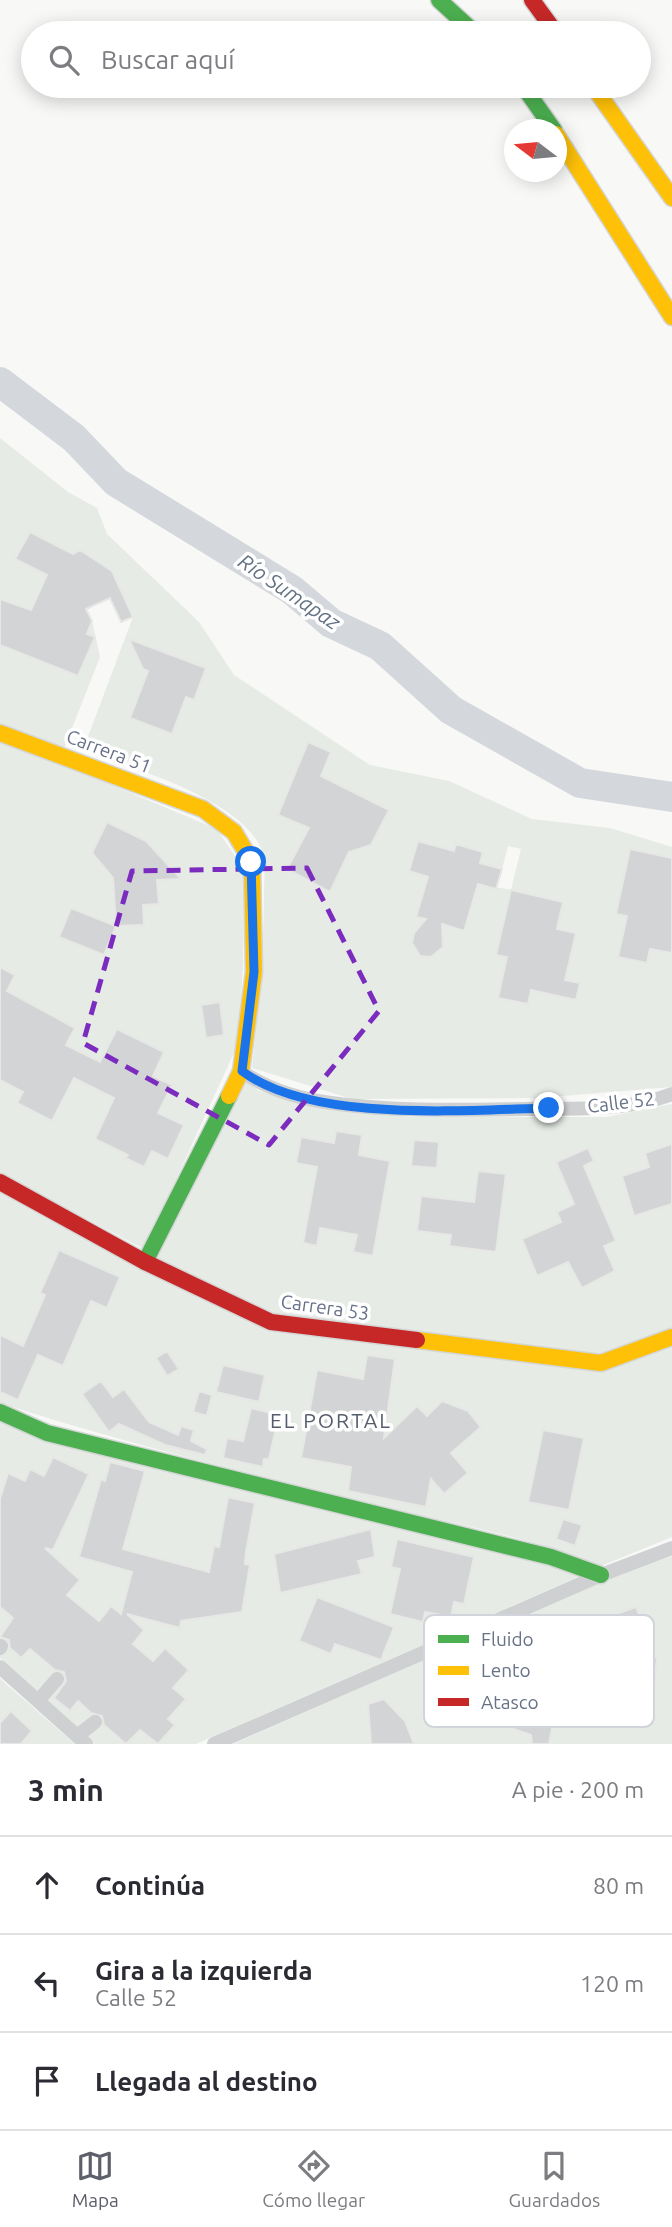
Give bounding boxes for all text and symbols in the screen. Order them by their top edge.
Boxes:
search box [21,21,651,98]
icon: search [45,41,83,79]
text: Buscar aquí [101,45,235,74]
north arrow [504,119,567,182]
water label: Río Sumapaz [234,548,346,635]
street label: Carrera 51 [63,725,155,777]
route start [235,846,266,877]
street label: Calle 52 [586,1087,656,1117]
route end [533,1092,564,1123]
street label: Carrera 53 [279,1290,371,1324]
district label: EL PORTAL [270,1408,392,1432]
legend [424,1615,654,1727]
text: Fluido [481,1628,534,1650]
text: Lento [481,1659,531,1681]
text: Atasco [481,1691,539,1713]
text: 3 min [28,1773,104,1807]
text: A pie · 200 m [512,1777,644,1802]
icon: ahead [28,1866,66,1904]
text: Continúa [95,1871,205,1900]
text: 80 m [593,1873,644,1898]
text: Gira a la izquierda [95,1956,313,1985]
icon: left [28,1964,66,2002]
text: 120 m [580,1971,644,1996]
text: Calle 52 [95,1985,177,2010]
icon: arrive [28,2062,66,2100]
text: Llegada al destino [95,2067,318,2096]
tab: Mapa [72,2147,119,2211]
tab: Cómo llegar [262,2147,365,2211]
tab: Guardados [509,2147,600,2211]

